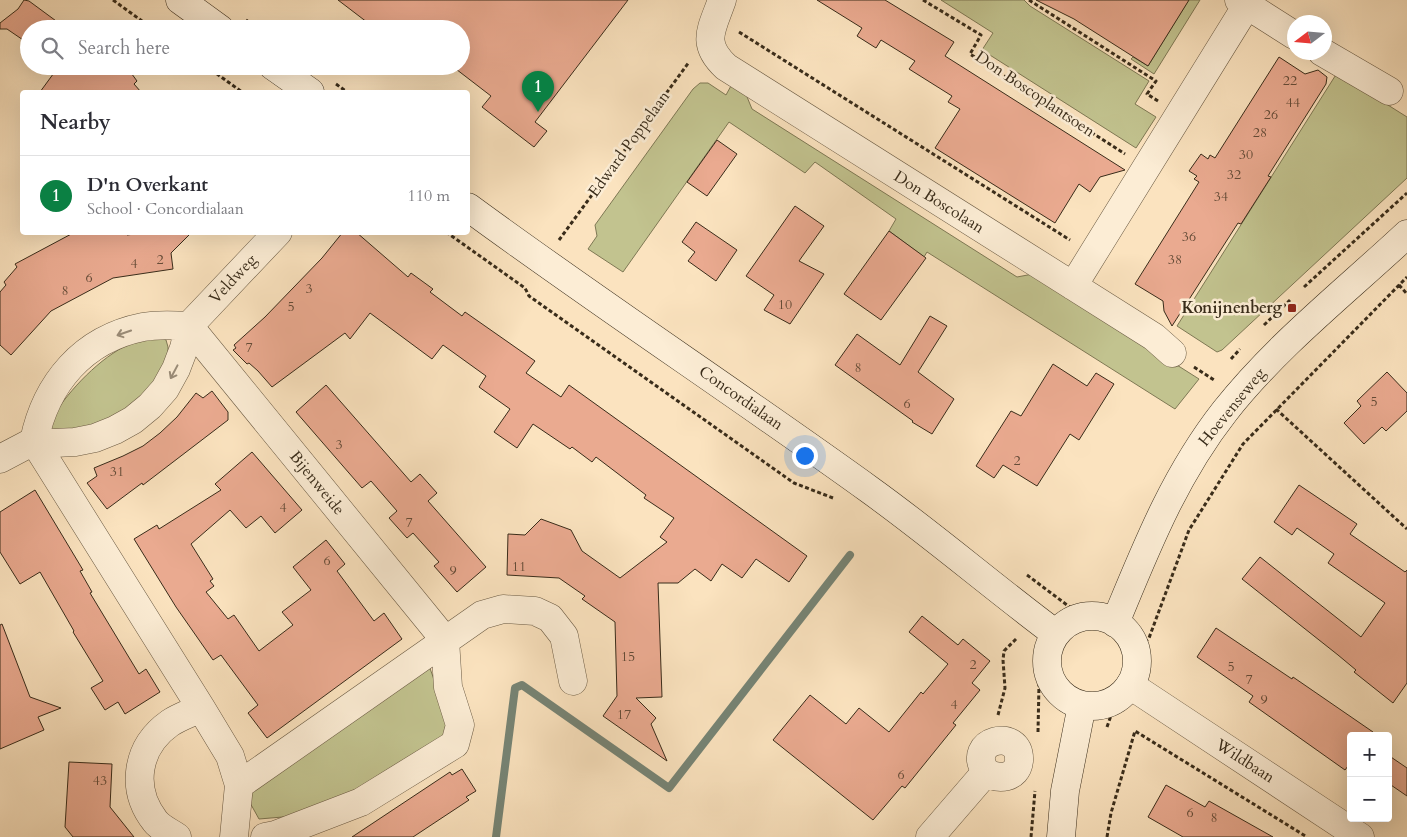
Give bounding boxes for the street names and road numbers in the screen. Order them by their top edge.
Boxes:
street label: Don Boscoplantsoen [971,46,1099,142]
street label: Edward Poppelaan [583,86,675,202]
street label: Don Boscolaan [890,165,988,239]
street label: Veldweg [204,249,262,309]
street label: Concordialaan [694,361,788,435]
street label: Hoevenseweg [1193,363,1271,451]
street label: Bijenweide [284,446,350,520]
street label: Wildbaan [1210,733,1279,788]

